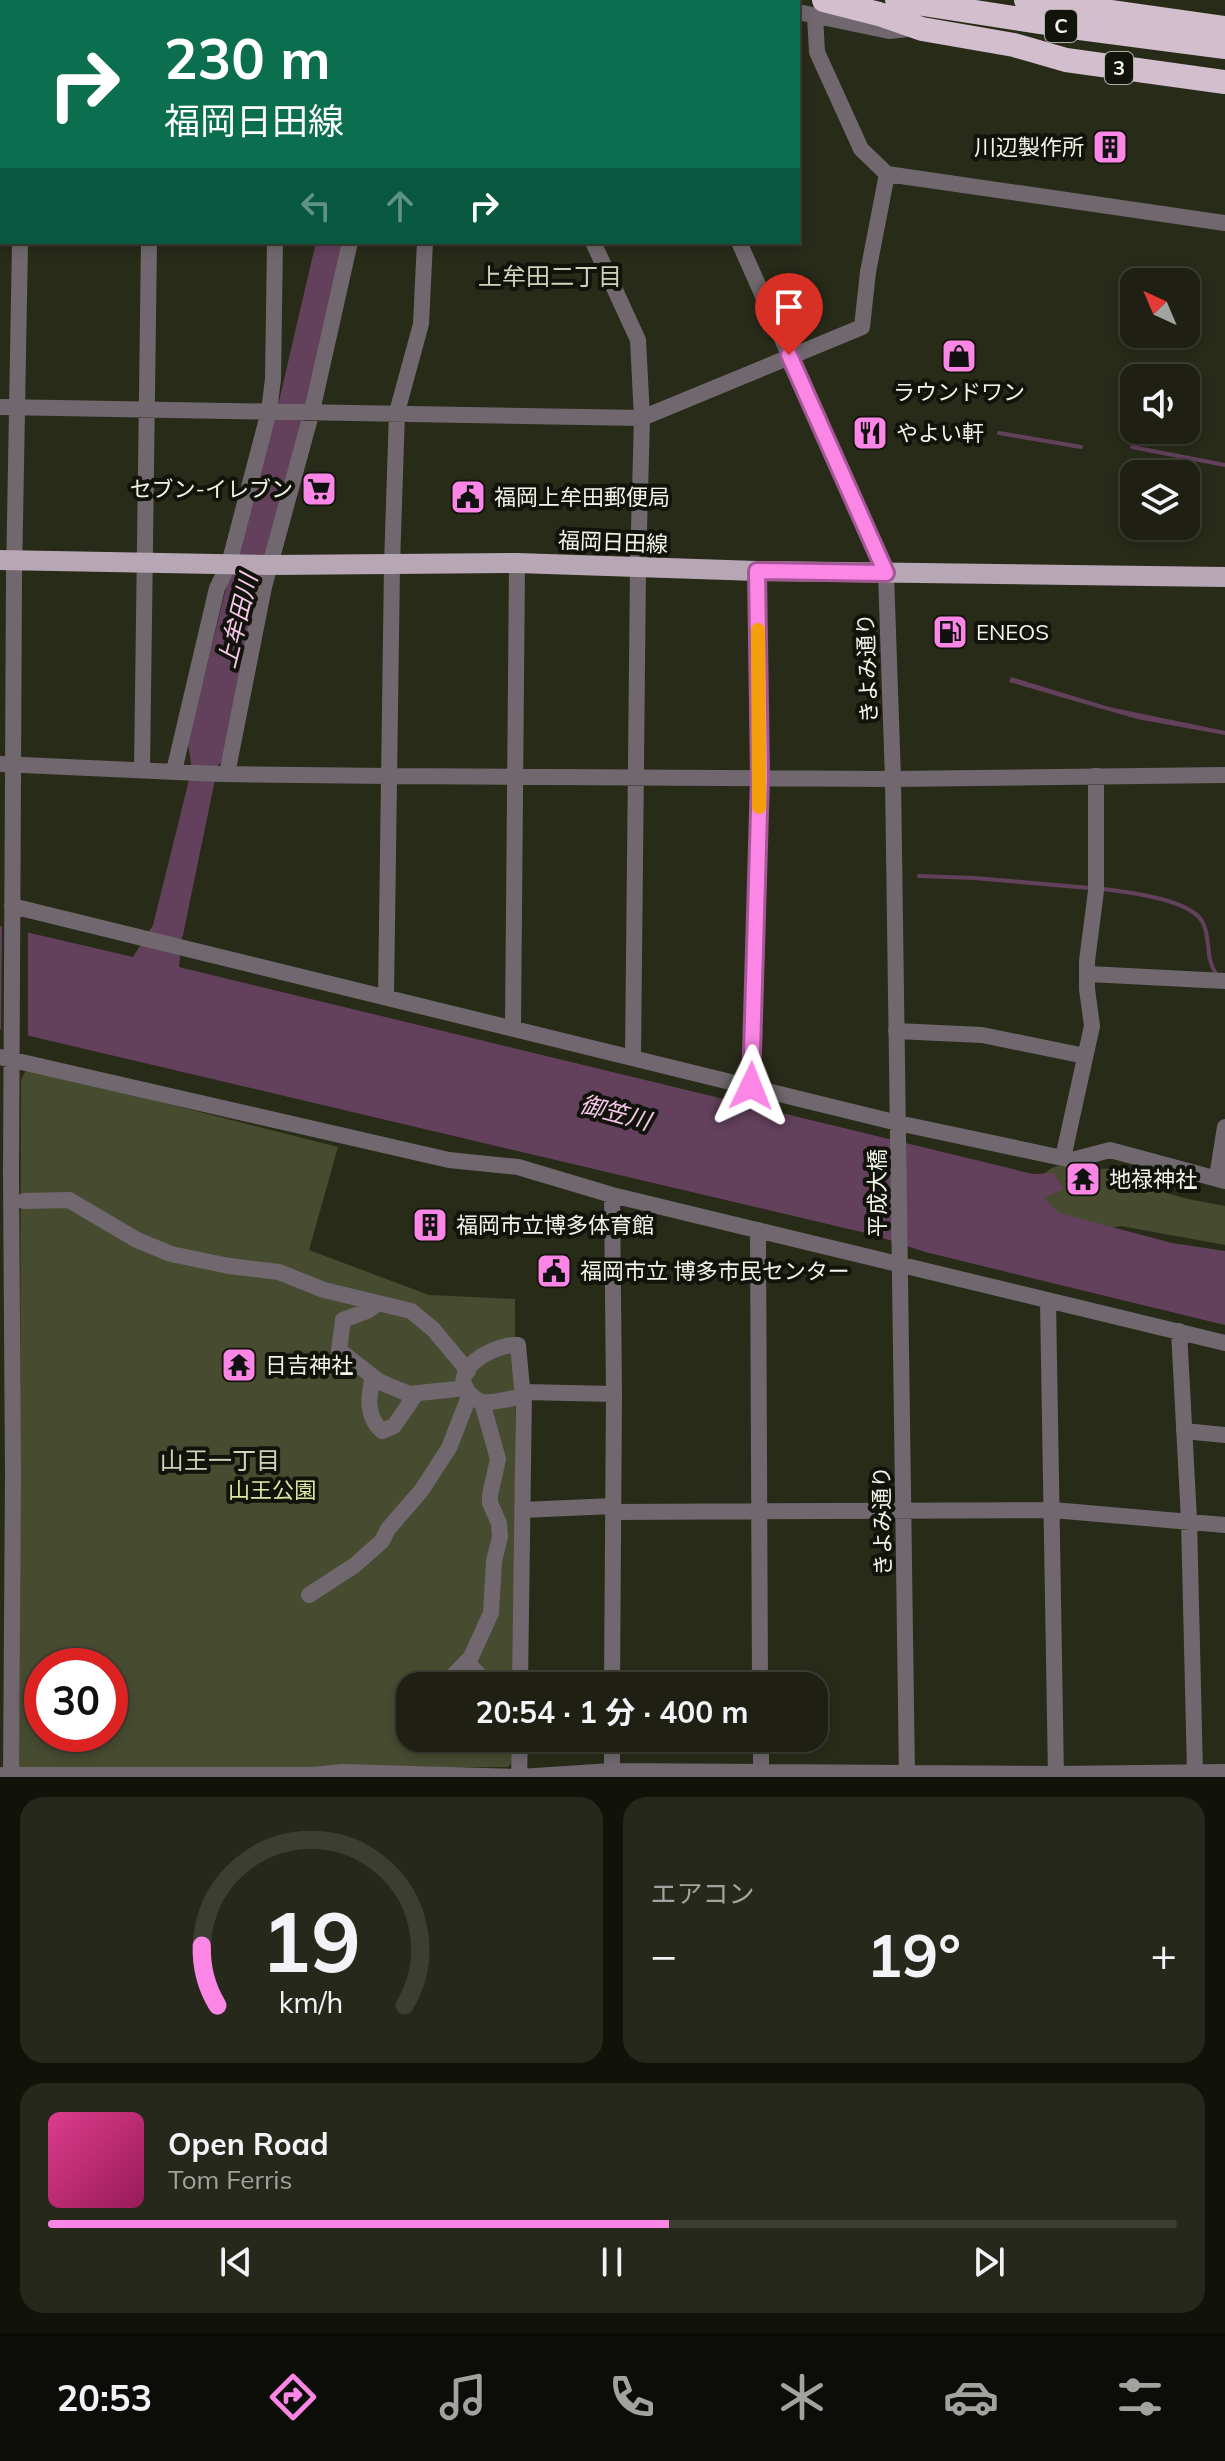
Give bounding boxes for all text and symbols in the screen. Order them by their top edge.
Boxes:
road number: C [1045,10,1077,42]
text: 230 m [164,23,331,93]
icon: right [32,32,136,136]
road number: 3 [1105,52,1133,84]
text: 福岡日田線 [164,98,344,143]
building icon: 川辺製作所 [1091,128,1129,166]
place label: 川辺製作所 [974,133,1084,161]
icon: left [294,184,338,228]
icon: ahead [378,184,422,228]
icon: right [462,184,506,228]
district label: 上牟田二丁目 [478,261,622,291]
north arrow [1120,268,1200,348]
map controls [1120,268,1200,540]
pin [755,273,823,355]
icon: arrive [767,285,811,329]
shop icon: ラウンドワン [940,337,978,375]
button: sound [1120,364,1200,444]
place label: ラウンドワン [893,378,1025,406]
restaurant icon: やよい軒 [851,414,889,452]
place label: やよい軒 [896,419,984,447]
button: layers [1120,460,1200,540]
supermarket icon: セブン-イレブン [300,470,338,508]
place label: セブン-イレブン [130,475,293,503]
public building icon: 福岡上牟田郵便局 [449,478,487,516]
place label: 福岡上牟田郵便局 [494,483,670,511]
street label: 福岡日田線 [558,526,668,558]
water label: 上牟田川 [211,568,264,671]
street label: きよみ通り [851,613,883,723]
fuel station icon: ENEOS [931,613,969,651]
place label: ENEOS [976,618,1049,646]
position arrow [709,1044,793,1128]
water label: 御笠川 [577,1088,657,1137]
street label: 平成大橋 [863,1149,891,1237]
temple icon: 地禄神社 [1064,1160,1102,1198]
place label: 地禄神社 [1109,1165,1197,1193]
building icon: 福岡市立博多体育館 [411,1206,449,1244]
place label: 福岡市立博多体育館 [456,1211,654,1239]
public building icon: 福岡市立 博多市民センター [535,1252,573,1290]
place label: 福岡市立 博多市民センター [580,1257,850,1285]
temple icon: 日吉神社 [220,1346,258,1384]
place label: 日吉神社 [265,1351,353,1379]
district label: 山王一丁目 [160,1445,280,1475]
street label: きよみ通り [867,1466,897,1576]
park label: 山王公園 [228,1476,316,1504]
speed limit sign: 30 [24,1648,128,1752]
text: 20:54 · 1 分 · 400 m [476,1693,748,1731]
text: エアコン [651,1877,755,1910]
text: 19 [261,1888,361,1993]
text: 19° [866,1917,961,1992]
text: − [651,1927,677,1982]
text: + [1151,1927,1177,1982]
text: km/h [279,1984,344,2020]
text: Open Road [168,2125,329,2163]
text: Tom Ferris [168,2163,292,2196]
icon: previous [214,2240,258,2284]
icon: pause [590,2240,634,2284]
icon: next [967,2240,1011,2284]
icon: directions [265,2369,321,2425]
icon: music [435,2369,491,2425]
icon: phone [604,2369,660,2425]
icon: climate [774,2369,830,2425]
icon: car [943,2369,999,2425]
icon: filters [1112,2369,1168,2425]
text: 20:53 [57,2375,152,2420]

